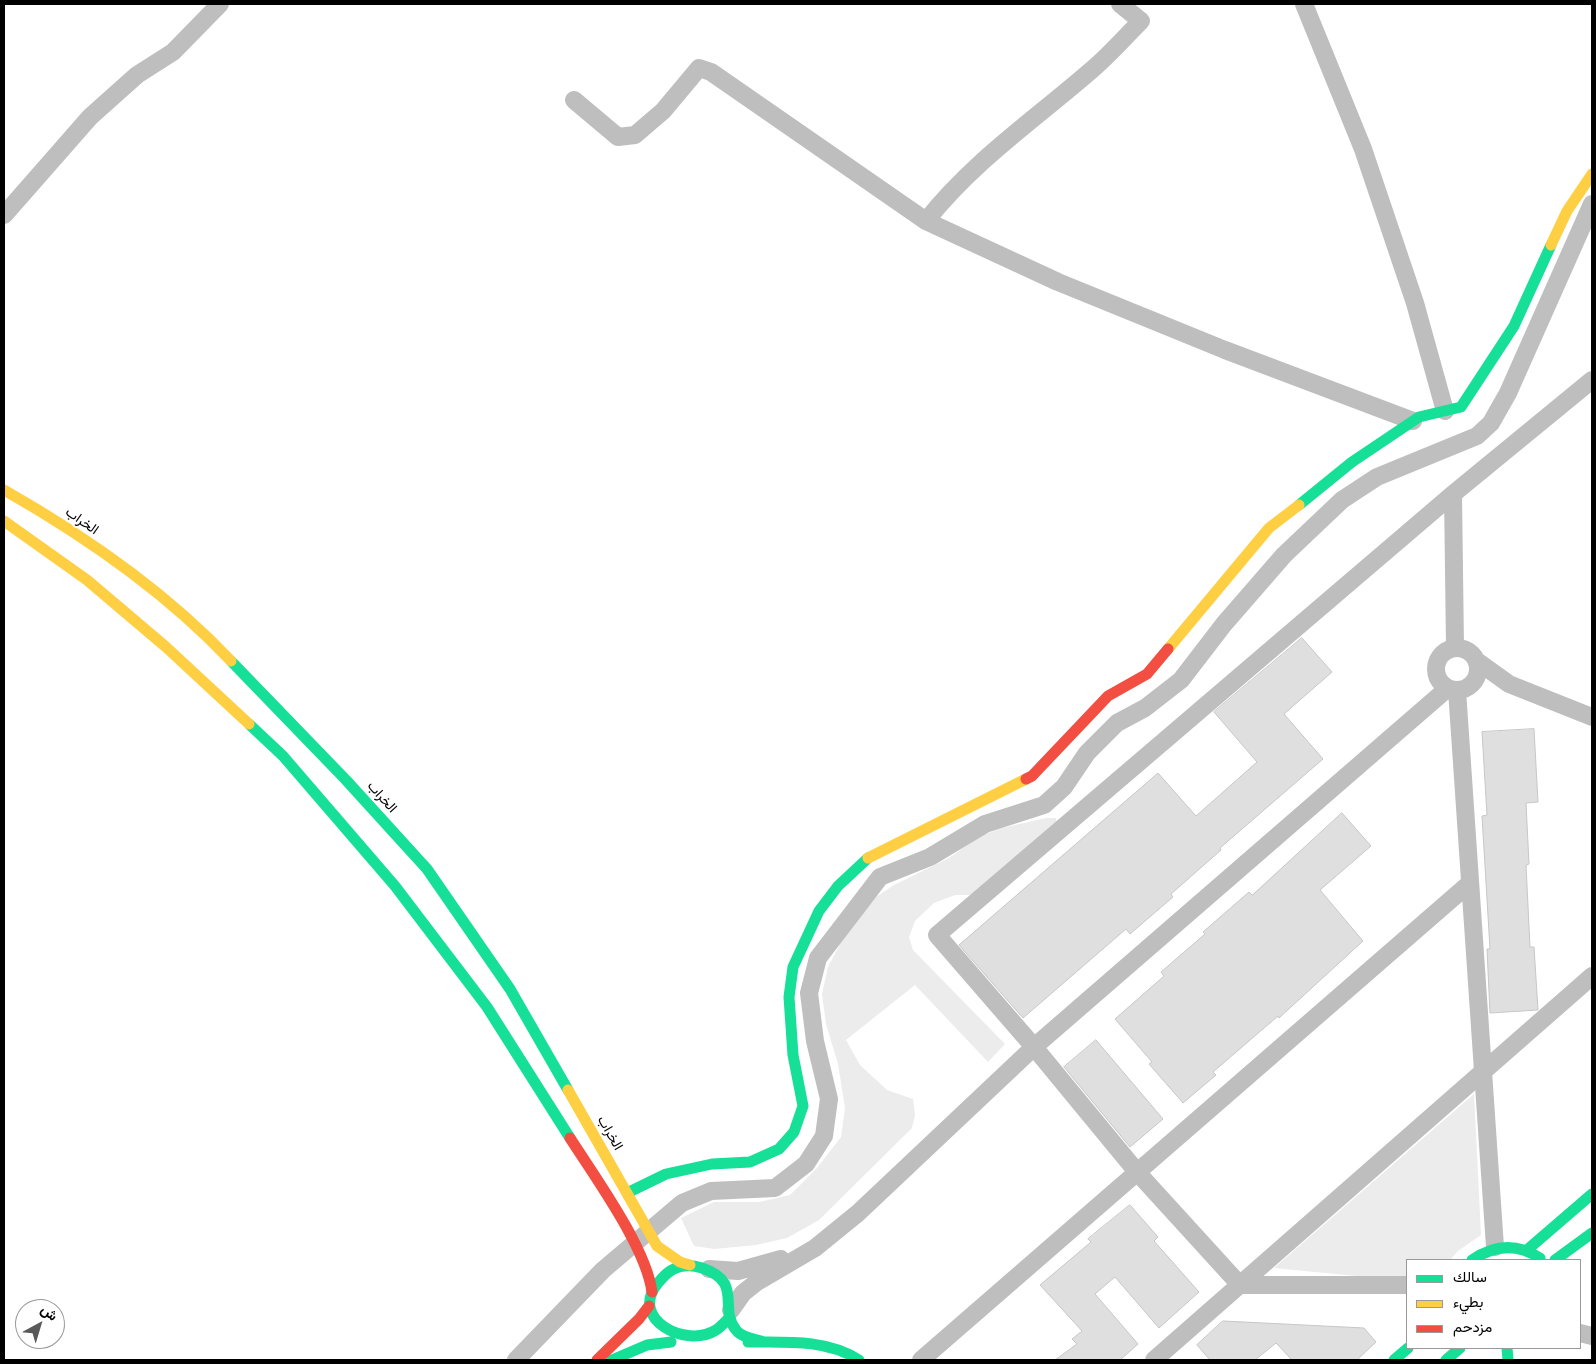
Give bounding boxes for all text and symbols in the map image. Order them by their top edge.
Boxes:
street label: الخراب [62,504,102,538]
street label: الخراب [363,778,401,816]
street label: الخراب [594,1113,626,1153]
legend [1406,1259,1581,1349]
text: سالك [1453,1268,1487,1286]
text: بطيء [1453,1293,1483,1311]
north arrow [15,1299,65,1349]
text: ش [37,1301,61,1325]
text: مزدحم [1453,1318,1492,1336]

